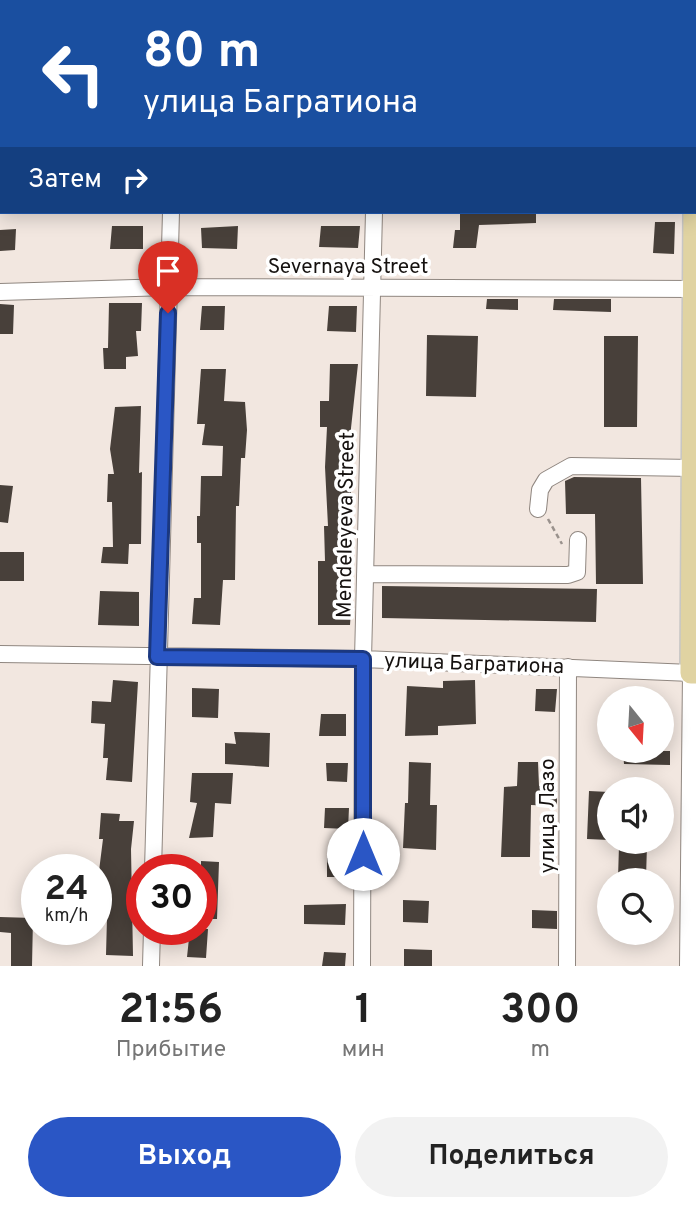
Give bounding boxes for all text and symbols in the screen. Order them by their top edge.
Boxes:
text: 80 m [143,23,260,85]
icon: left [28,28,119,119]
text: улица Багратиона [143,84,418,124]
icon: right [116,161,154,199]
text: Затем [28,164,102,197]
pin [138,241,198,313]
icon: arrive [149,252,187,290]
street label: Severnaya Street [268,254,428,281]
street label: Mendeleyeva Street [331,432,362,618]
street label: улица Багратиона [383,648,565,681]
north arrow [597,686,674,763]
map controls [597,686,674,945]
street label: улица Лазо [535,758,562,874]
button: sound [597,777,674,854]
position arrow [326,817,400,891]
speed limit sign: 30 [126,854,217,945]
text: 24 [45,868,88,912]
button: search [597,868,674,945]
text: km/h [45,905,88,928]
text: 21:56 [119,985,223,1038]
text: 1 [355,985,372,1038]
text: 300 [500,985,580,1038]
text: Прибытие [116,1036,226,1065]
text: мин [342,1036,385,1065]
text: m [531,1036,550,1065]
button: Выход [28,1117,341,1197]
button: Поделиться [355,1117,668,1197]

